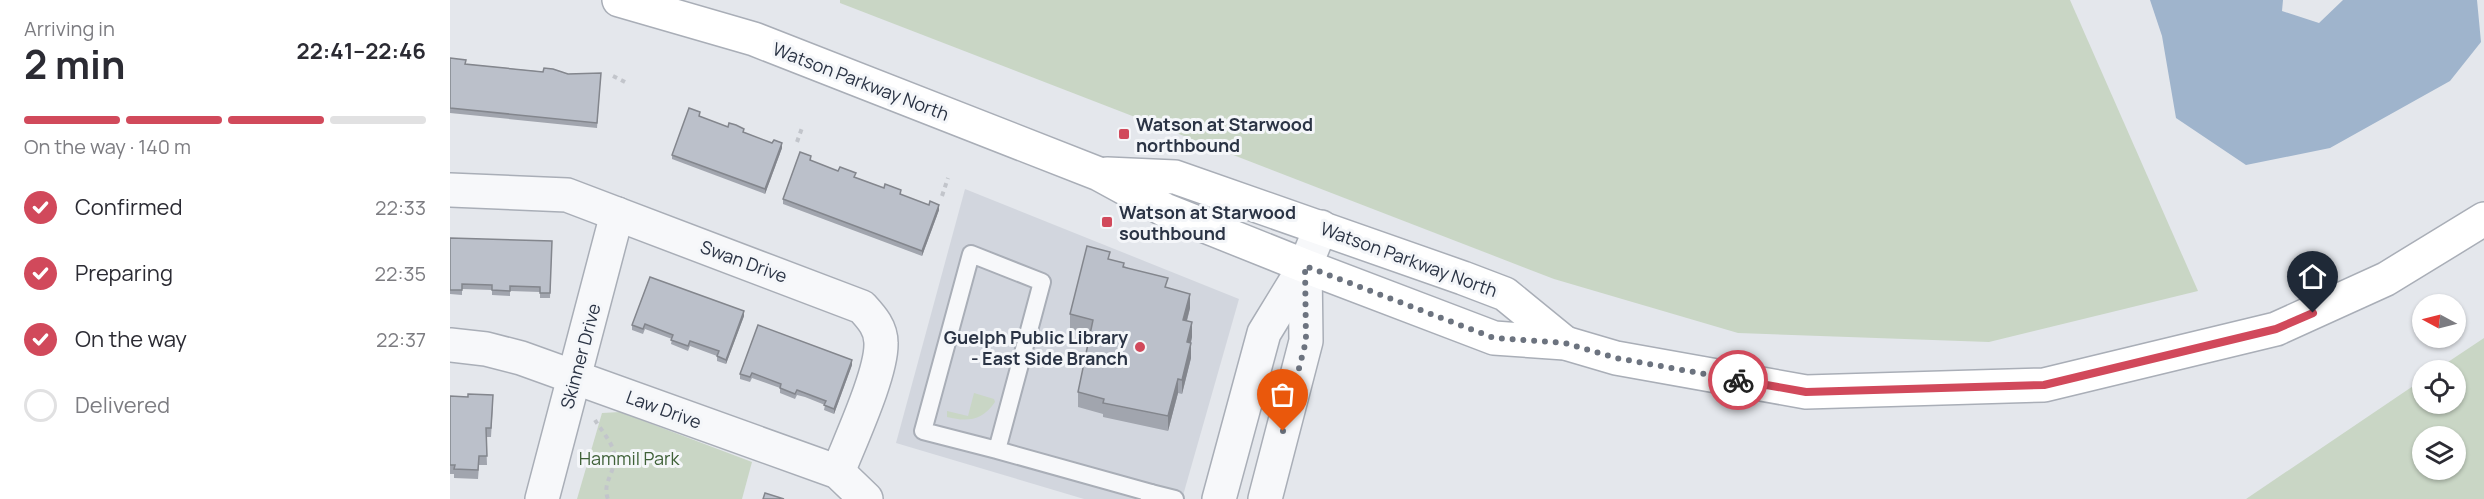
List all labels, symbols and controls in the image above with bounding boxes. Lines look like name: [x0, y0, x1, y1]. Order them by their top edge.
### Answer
text: Arriving in: [24, 15, 115, 42]
text: 22:41–22:46: [297, 36, 426, 66]
street label: Watson Parkway North: [770, 36, 952, 126]
text: 2 min: [24, 37, 125, 91]
place label: Watson at Starwood northbound: [1136, 112, 1313, 157]
marker: Watson at Starwood northbound: [1117, 127, 1131, 141]
text: On the way · 140 m: [24, 133, 191, 160]
icon: check: [24, 191, 57, 224]
text: Confirmed: [75, 192, 183, 222]
text: 22:33: [375, 194, 426, 221]
place label: Watson at Starwood southbound: [1119, 200, 1296, 245]
marker: Watson at Starwood southbound: [1100, 215, 1114, 229]
street label: Watson Parkway North: [1317, 216, 1501, 302]
street label: Swan Drive: [697, 234, 791, 288]
pin: [2287, 251, 2338, 313]
icon: check: [24, 257, 57, 290]
text: Preparing: [75, 258, 173, 288]
text: 22:35: [375, 260, 426, 287]
icon: home: [2296, 260, 2329, 293]
north arrow: [2412, 294, 2466, 348]
map controls: [2412, 294, 2466, 480]
street label: Skinner Drive: [554, 301, 606, 411]
icon: check: [24, 323, 57, 356]
text: On the way: [75, 324, 187, 354]
place label: Guelph Public Library - East Side Branch: [944, 325, 1128, 370]
text: 22:37: [376, 326, 426, 353]
marker: Guelph Public Library - East Side Branch: [1133, 340, 1147, 354]
courier: [1708, 350, 1768, 410]
button: locate: [2412, 360, 2466, 414]
icon: bike: [1722, 364, 1755, 397]
pin: [1257, 369, 1308, 431]
icon: bag: [1266, 378, 1299, 411]
street label: Law Drive: [623, 384, 705, 434]
text: Delivered: [75, 390, 170, 420]
button: layers: [2412, 426, 2466, 480]
park label: Hammil Park: [579, 446, 680, 470]

